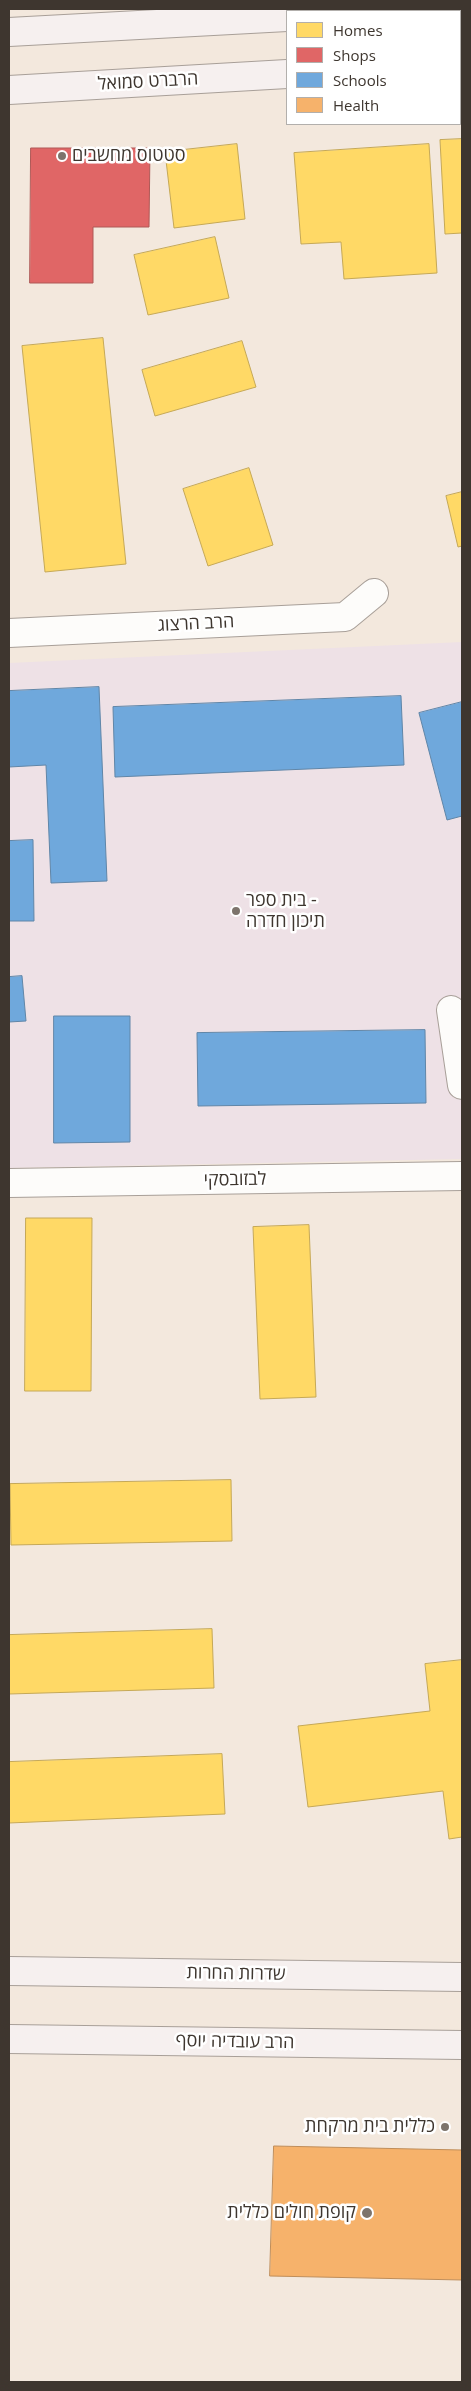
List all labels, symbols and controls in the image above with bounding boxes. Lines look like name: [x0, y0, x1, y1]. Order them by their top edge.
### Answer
legend: [286, 10, 461, 125]
text: Homes: [333, 20, 383, 40]
text: Shops: [333, 45, 376, 65]
street label: הרברט סמואל: [97, 69, 199, 95]
text: Schools: [333, 70, 387, 90]
text: Health: [333, 95, 379, 115]
place label: סטטוס מחשבים: [72, 145, 186, 167]
marker: סטטוס מחשבים: [56, 150, 68, 162]
street label: הרב הרצוג: [157, 611, 235, 637]
place label: בית ספר - תיכון חדרה: [246, 890, 325, 932]
marker: בית ספר - תיכון חדרה: [230, 905, 242, 917]
street label: לבזובסקי: [203, 1169, 267, 1191]
street label: שדרות החרות: [186, 1962, 286, 1986]
street label: הרב עובדיה יוסף: [175, 2030, 295, 2054]
place label: כללית בית מרקחת: [305, 2116, 435, 2138]
marker: כללית בית מרקחת: [439, 2121, 451, 2133]
place label: קופת חולים כללית: [227, 2202, 356, 2224]
marker: קופת חולים כללית: [360, 2206, 374, 2220]

